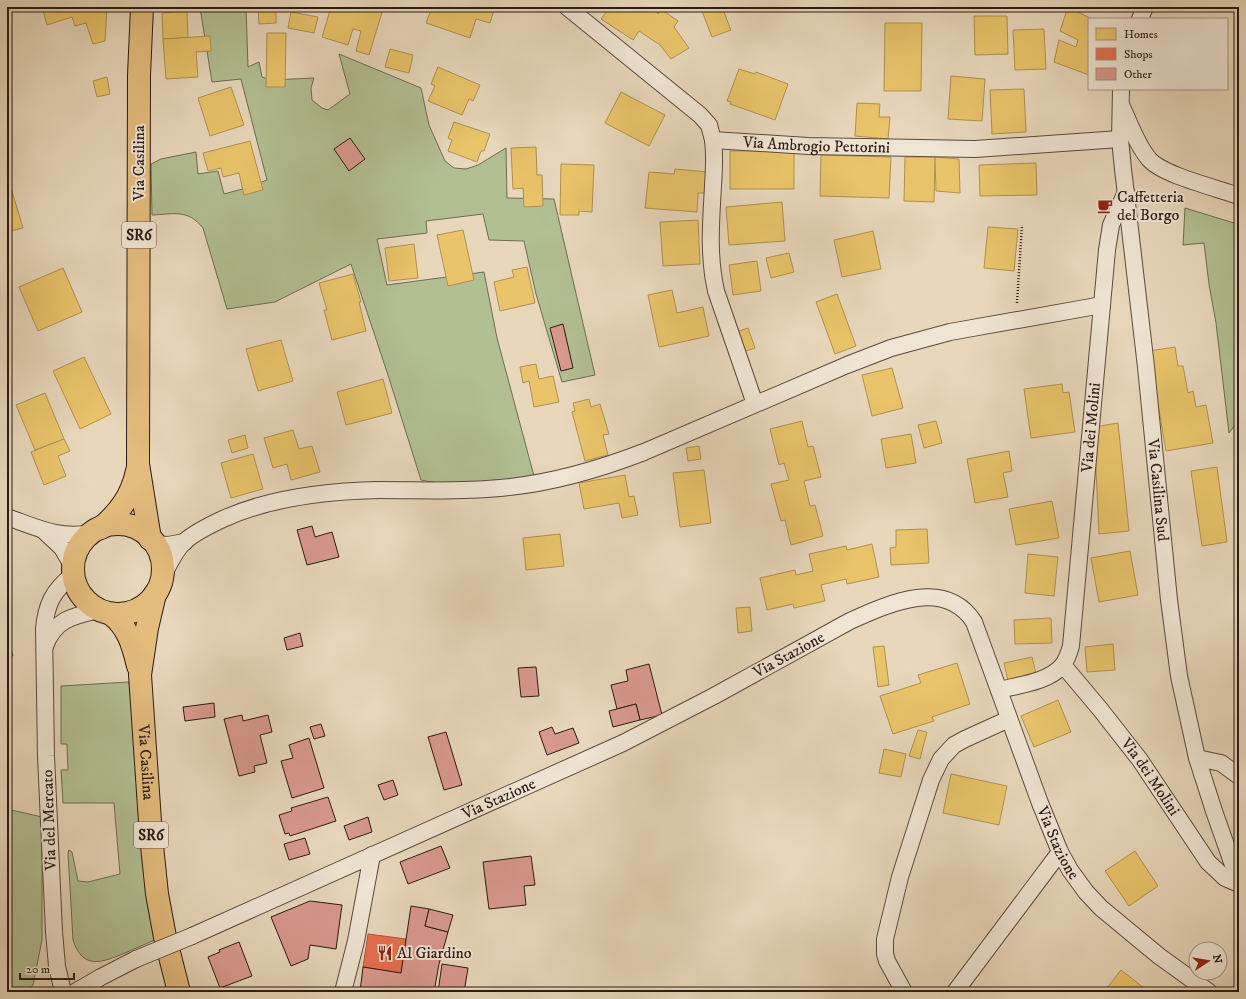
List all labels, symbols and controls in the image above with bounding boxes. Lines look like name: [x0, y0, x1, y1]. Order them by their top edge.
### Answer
legend: [1088, 18, 1228, 90]
text: Homes: [1124, 27, 1158, 42]
text: Shops: [1124, 47, 1152, 62]
text: Other: [1124, 67, 1153, 82]
street label: Via Casilina: [129, 125, 149, 202]
street label: Via Ambrogio Pettorini: [741, 132, 890, 157]
place label: Caffetteria del Borgo: [1117, 187, 1184, 225]
cafe icon: Caffetteria del Borgo: [1096, 197, 1114, 215]
road number: SR6: [122, 222, 156, 248]
street label: Via dei Molini: [1077, 382, 1105, 474]
street label: Via Casilina Sud: [1143, 437, 1173, 542]
street label: Via Stazione: [749, 627, 828, 683]
street label: Via Casilina: [133, 723, 159, 801]
street label: Via dei Molini: [1116, 733, 1184, 819]
street label: Via del Mercato: [37, 769, 61, 872]
street label: Via Stazione: [458, 773, 539, 824]
street label: Via Stazione: [1032, 802, 1084, 884]
road number: SR6: [134, 822, 168, 848]
north arrow: [1188, 941, 1228, 981]
place label: Al Giardino: [397, 943, 472, 963]
restaurant icon: Al Giardino: [376, 944, 394, 962]
text: N: [1209, 953, 1225, 965]
scale bar: [20, 955, 74, 981]
text: 20 m: [26, 962, 50, 977]

